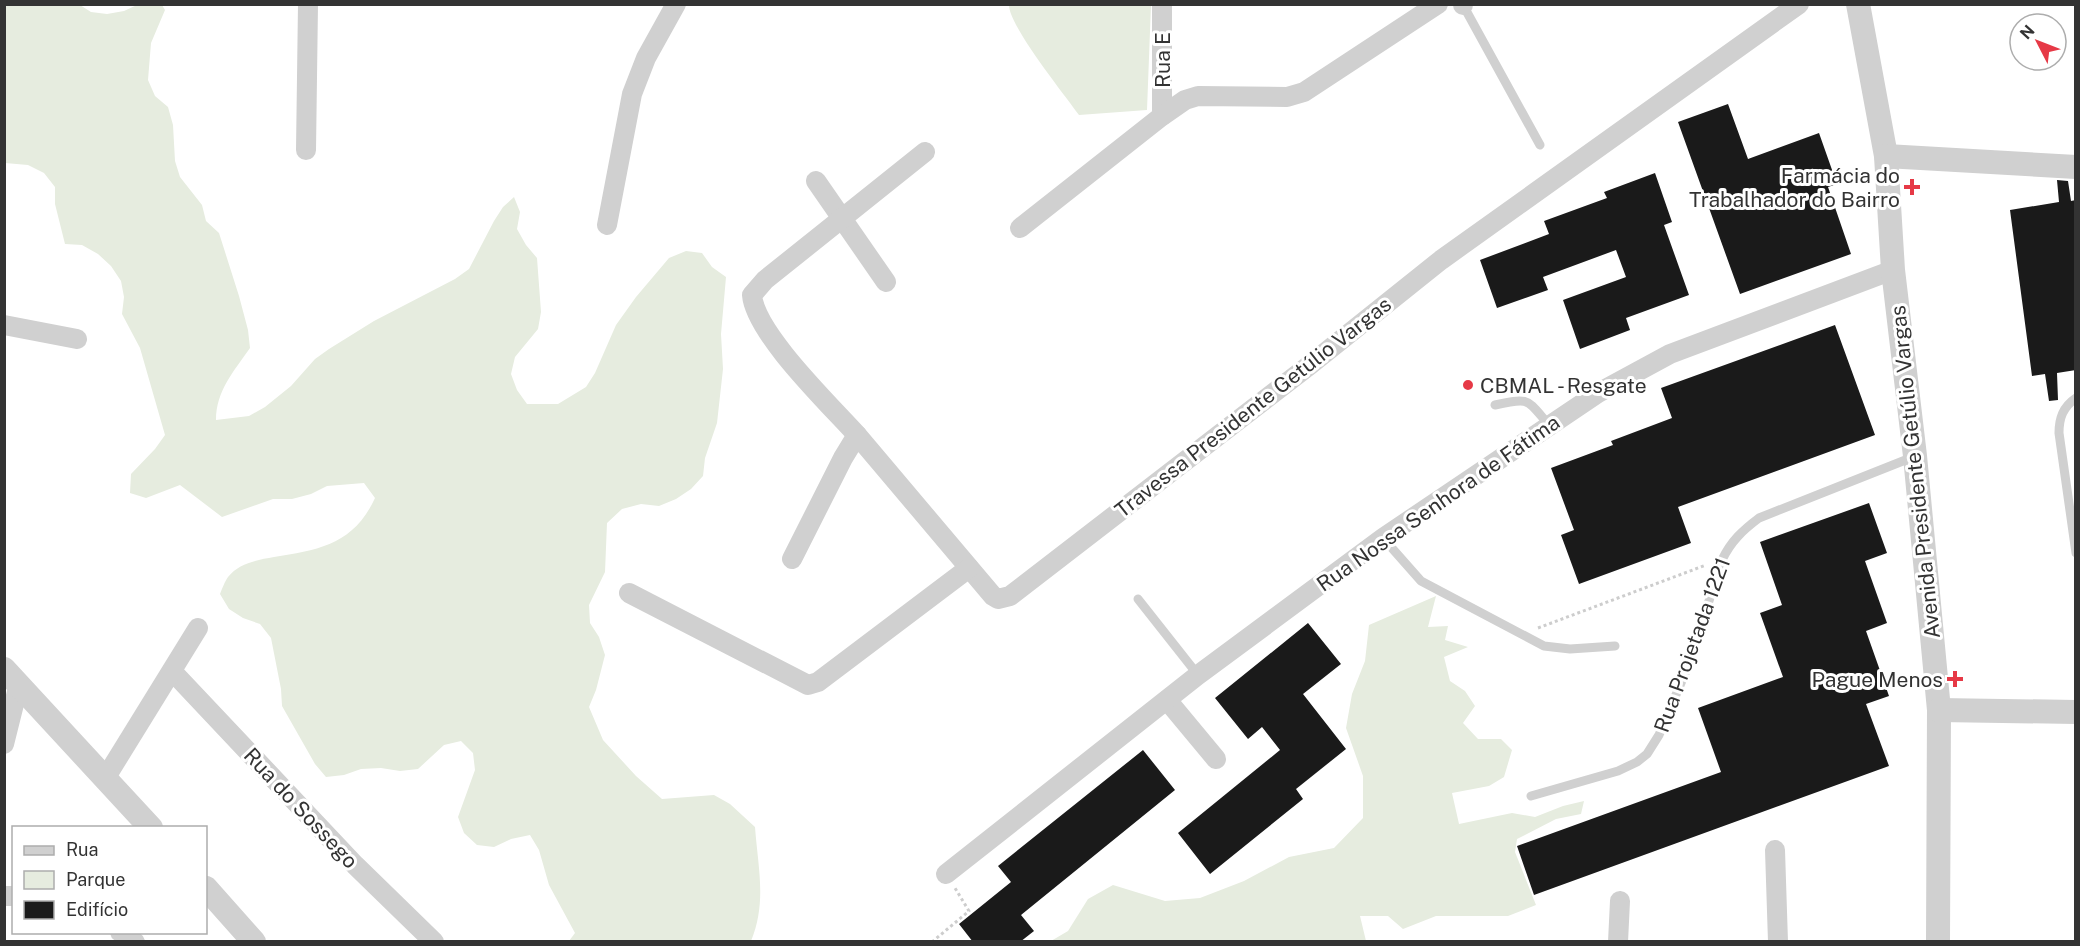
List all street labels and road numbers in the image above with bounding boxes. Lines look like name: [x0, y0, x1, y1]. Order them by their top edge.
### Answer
street label: Rua E: [1150, 32, 1175, 88]
street label: Travessa Presidente Getúlio Vargas: [1110, 291, 1396, 523]
street label: Avenida Presidente Getúlio Vargas: [1885, 304, 1945, 640]
street label: Rua Nossa Senhora de Fátima: [1312, 409, 1564, 597]
street label: Rua Projetada 1221: [1649, 554, 1735, 736]
street label: Rua do Sossego: [239, 743, 363, 873]

